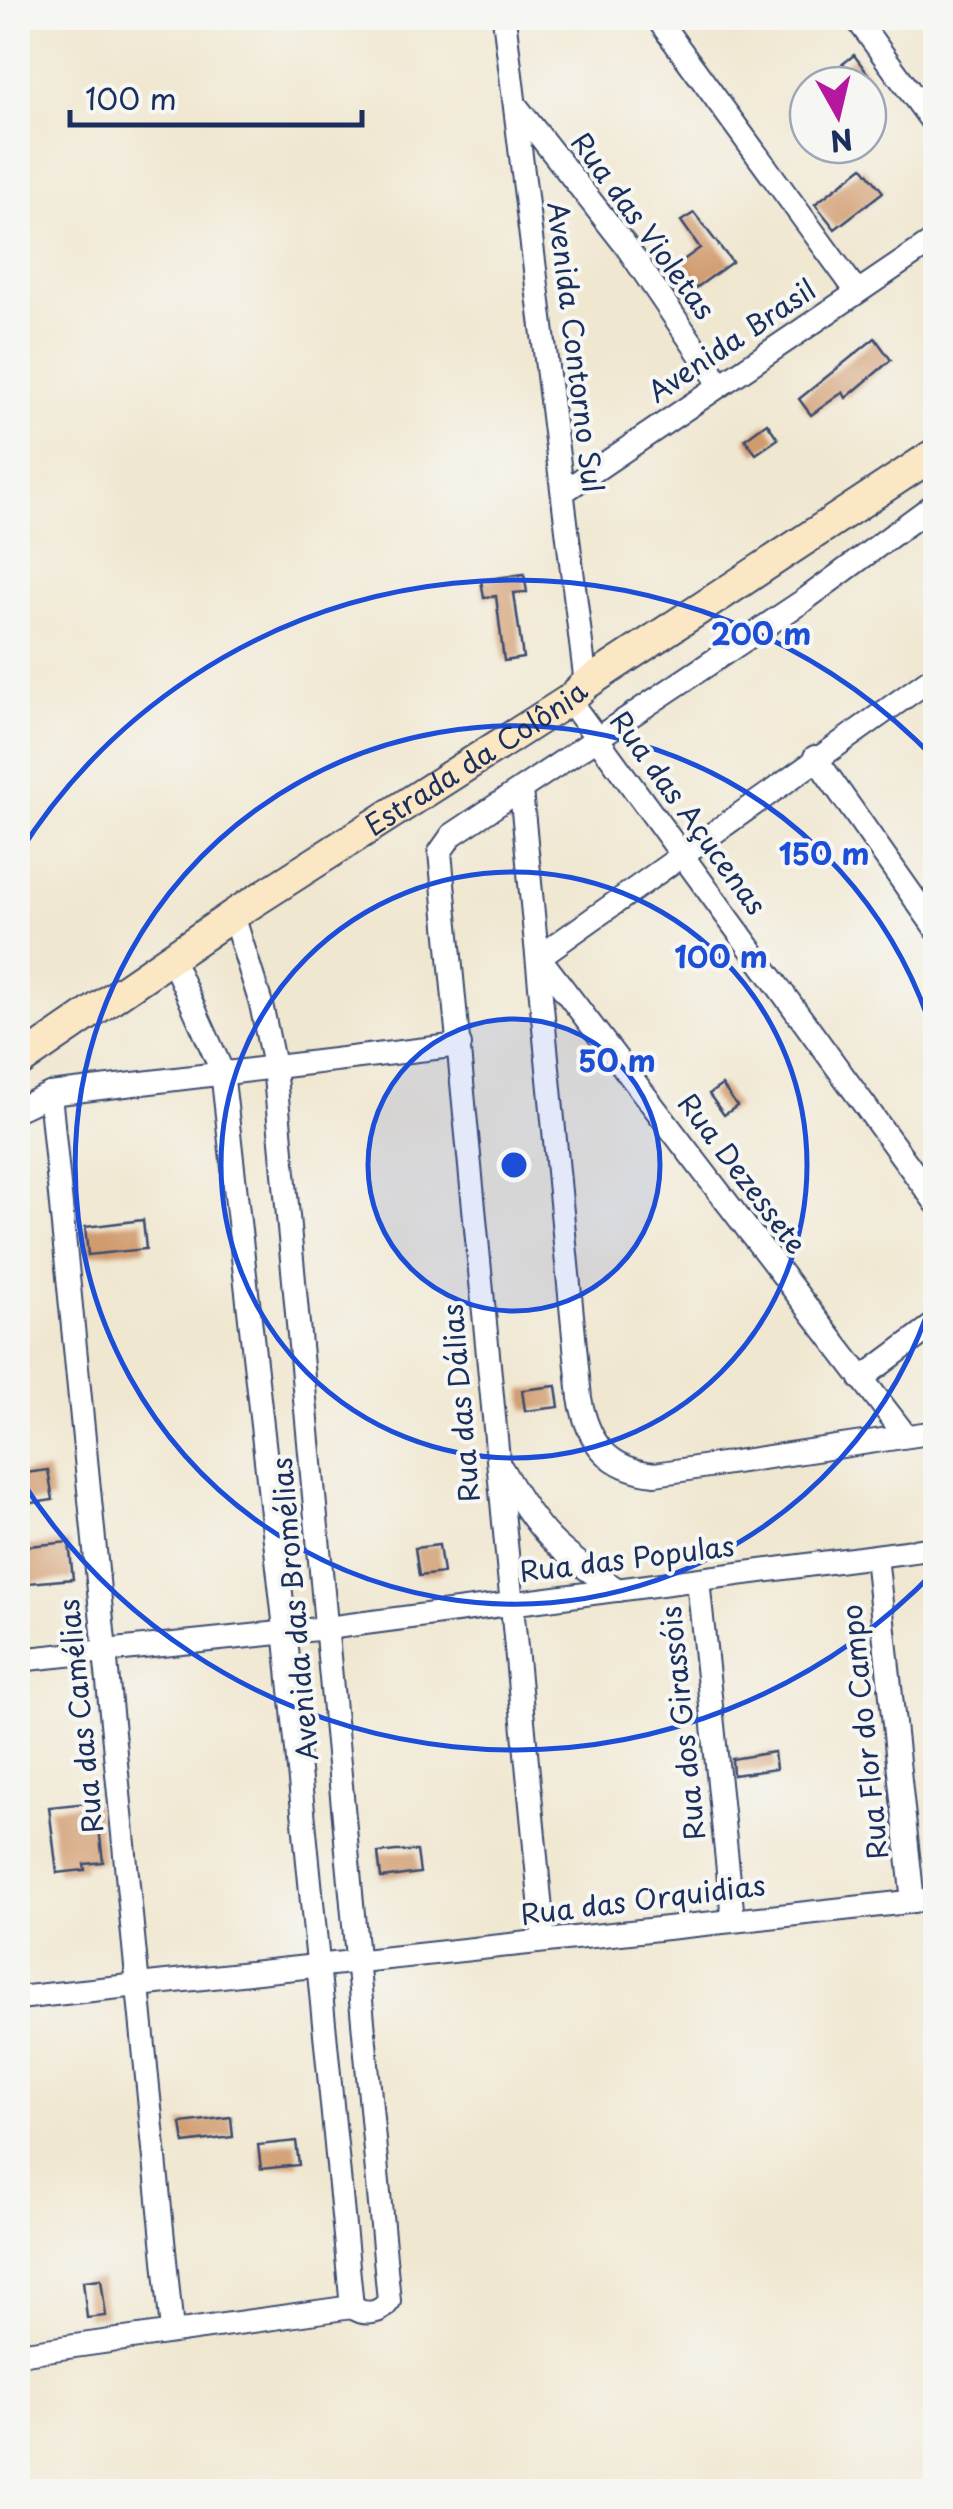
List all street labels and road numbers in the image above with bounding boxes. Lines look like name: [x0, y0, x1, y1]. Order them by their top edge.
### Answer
street label: Rua das Violetas: [562, 123, 727, 328]
street label: Avenida Contorno Sul: [537, 199, 616, 494]
street label: Avenida Brasil: [638, 267, 824, 412]
street label: Estrada da Colônia: [355, 670, 597, 846]
street label: Rua das Açucenas: [600, 701, 778, 923]
street label: Rua Dezessete: [668, 1083, 818, 1263]
street label: Rua das Dálias: [429, 1302, 490, 1504]
street label: Avenida das Bromélias: [259, 1456, 328, 1763]
street label: Rua das Populas: [517, 1523, 737, 1592]
street label: Rua das Camélias: [46, 1597, 113, 1835]
street label: Rua Flor do Campo: [829, 1603, 898, 1862]
street label: Rua dos Girassóis: [648, 1604, 715, 1842]
street label: Rua das Orquidias: [518, 1862, 768, 1935]

